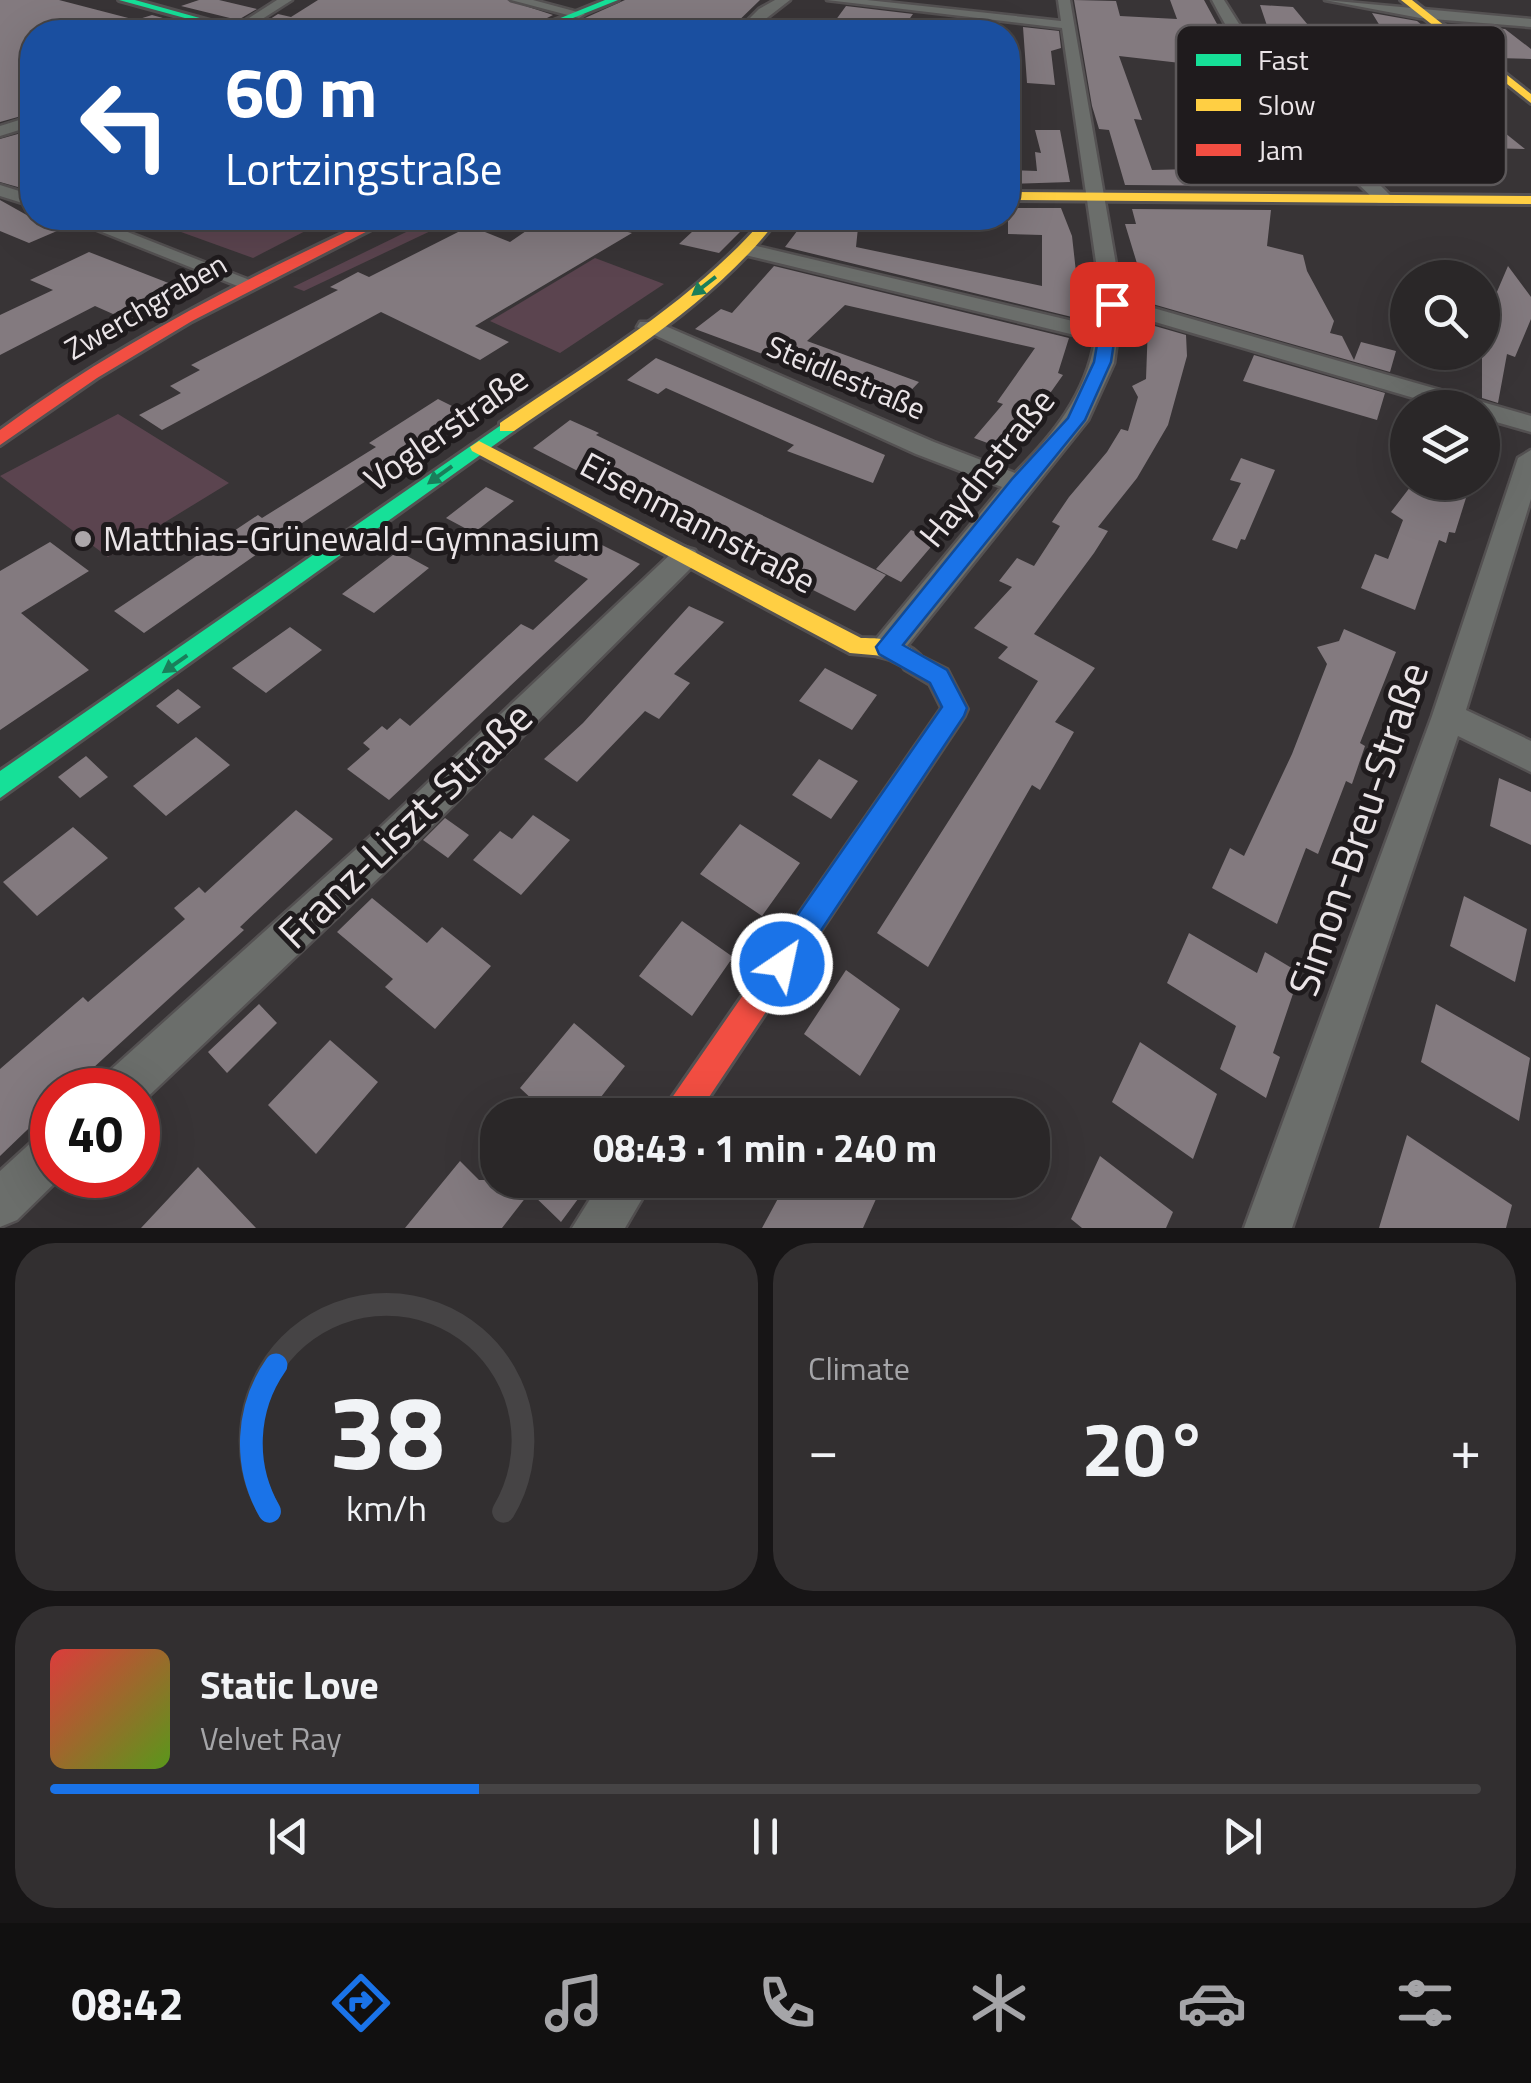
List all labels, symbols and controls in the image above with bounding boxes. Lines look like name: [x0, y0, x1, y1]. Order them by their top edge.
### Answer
legend: [1176, 25, 1506, 185]
text: 60 m: [225, 38, 378, 144]
text: Fast: [1258, 38, 1309, 81]
icon: left: [60, 60, 190, 190]
text: Slow: [1258, 83, 1316, 126]
text: Jam: [1258, 128, 1304, 171]
text: Lortzingstraße: [225, 134, 502, 202]
street label: Zwerchgraben: [56, 241, 235, 371]
map controls: [1390, 260, 1500, 500]
button: search: [1390, 260, 1500, 370]
pin: [1070, 262, 1155, 347]
one-way arrow: [692, 276, 718, 297]
icon: arrive: [1085, 277, 1140, 332]
street label: Steidlestraße: [760, 323, 933, 431]
street label: Voglerstraße: [352, 352, 539, 505]
street label: Haydnstraße: [905, 376, 1067, 559]
button: layers: [1390, 390, 1500, 500]
street label: Eisenmannstraße: [571, 437, 826, 607]
one-way arrow: [427, 465, 453, 485]
place label: Matthias-Grünewald-Gymnasium: [103, 511, 600, 565]
marker: Matthias-Grünewald-Gymnasium: [72, 528, 94, 550]
street label: Simon-Breu-Straße: [1270, 653, 1444, 1004]
one-way arrow: [162, 654, 189, 673]
street label: Franz-Liszt-Straße: [262, 686, 546, 963]
position arrow: [730, 912, 834, 1016]
speed limit sign: 40: [30, 1068, 160, 1198]
text: 08:43 · 1 min · 240 m: [593, 1119, 937, 1177]
text: Climate: [808, 1344, 910, 1392]
text: 38: [328, 1351, 445, 1509]
text: 20°: [1081, 1391, 1208, 1505]
text: −: [808, 1407, 839, 1490]
text: +: [1450, 1407, 1481, 1490]
text: km/h: [346, 1480, 427, 1535]
text: Static Love: [200, 1656, 379, 1714]
text: Velvet Ray: [200, 1714, 342, 1762]
icon: previous: [261, 1809, 316, 1864]
icon: pause: [738, 1809, 793, 1864]
icon: next: [1215, 1809, 1270, 1864]
icon: directions: [326, 1968, 396, 2038]
icon: music: [539, 1968, 609, 2038]
icon: phone: [752, 1968, 822, 2038]
icon: climate: [964, 1968, 1034, 2038]
icon: car: [1177, 1968, 1247, 2038]
icon: filters: [1390, 1968, 1460, 2038]
text: 08:42: [71, 1969, 184, 2037]

